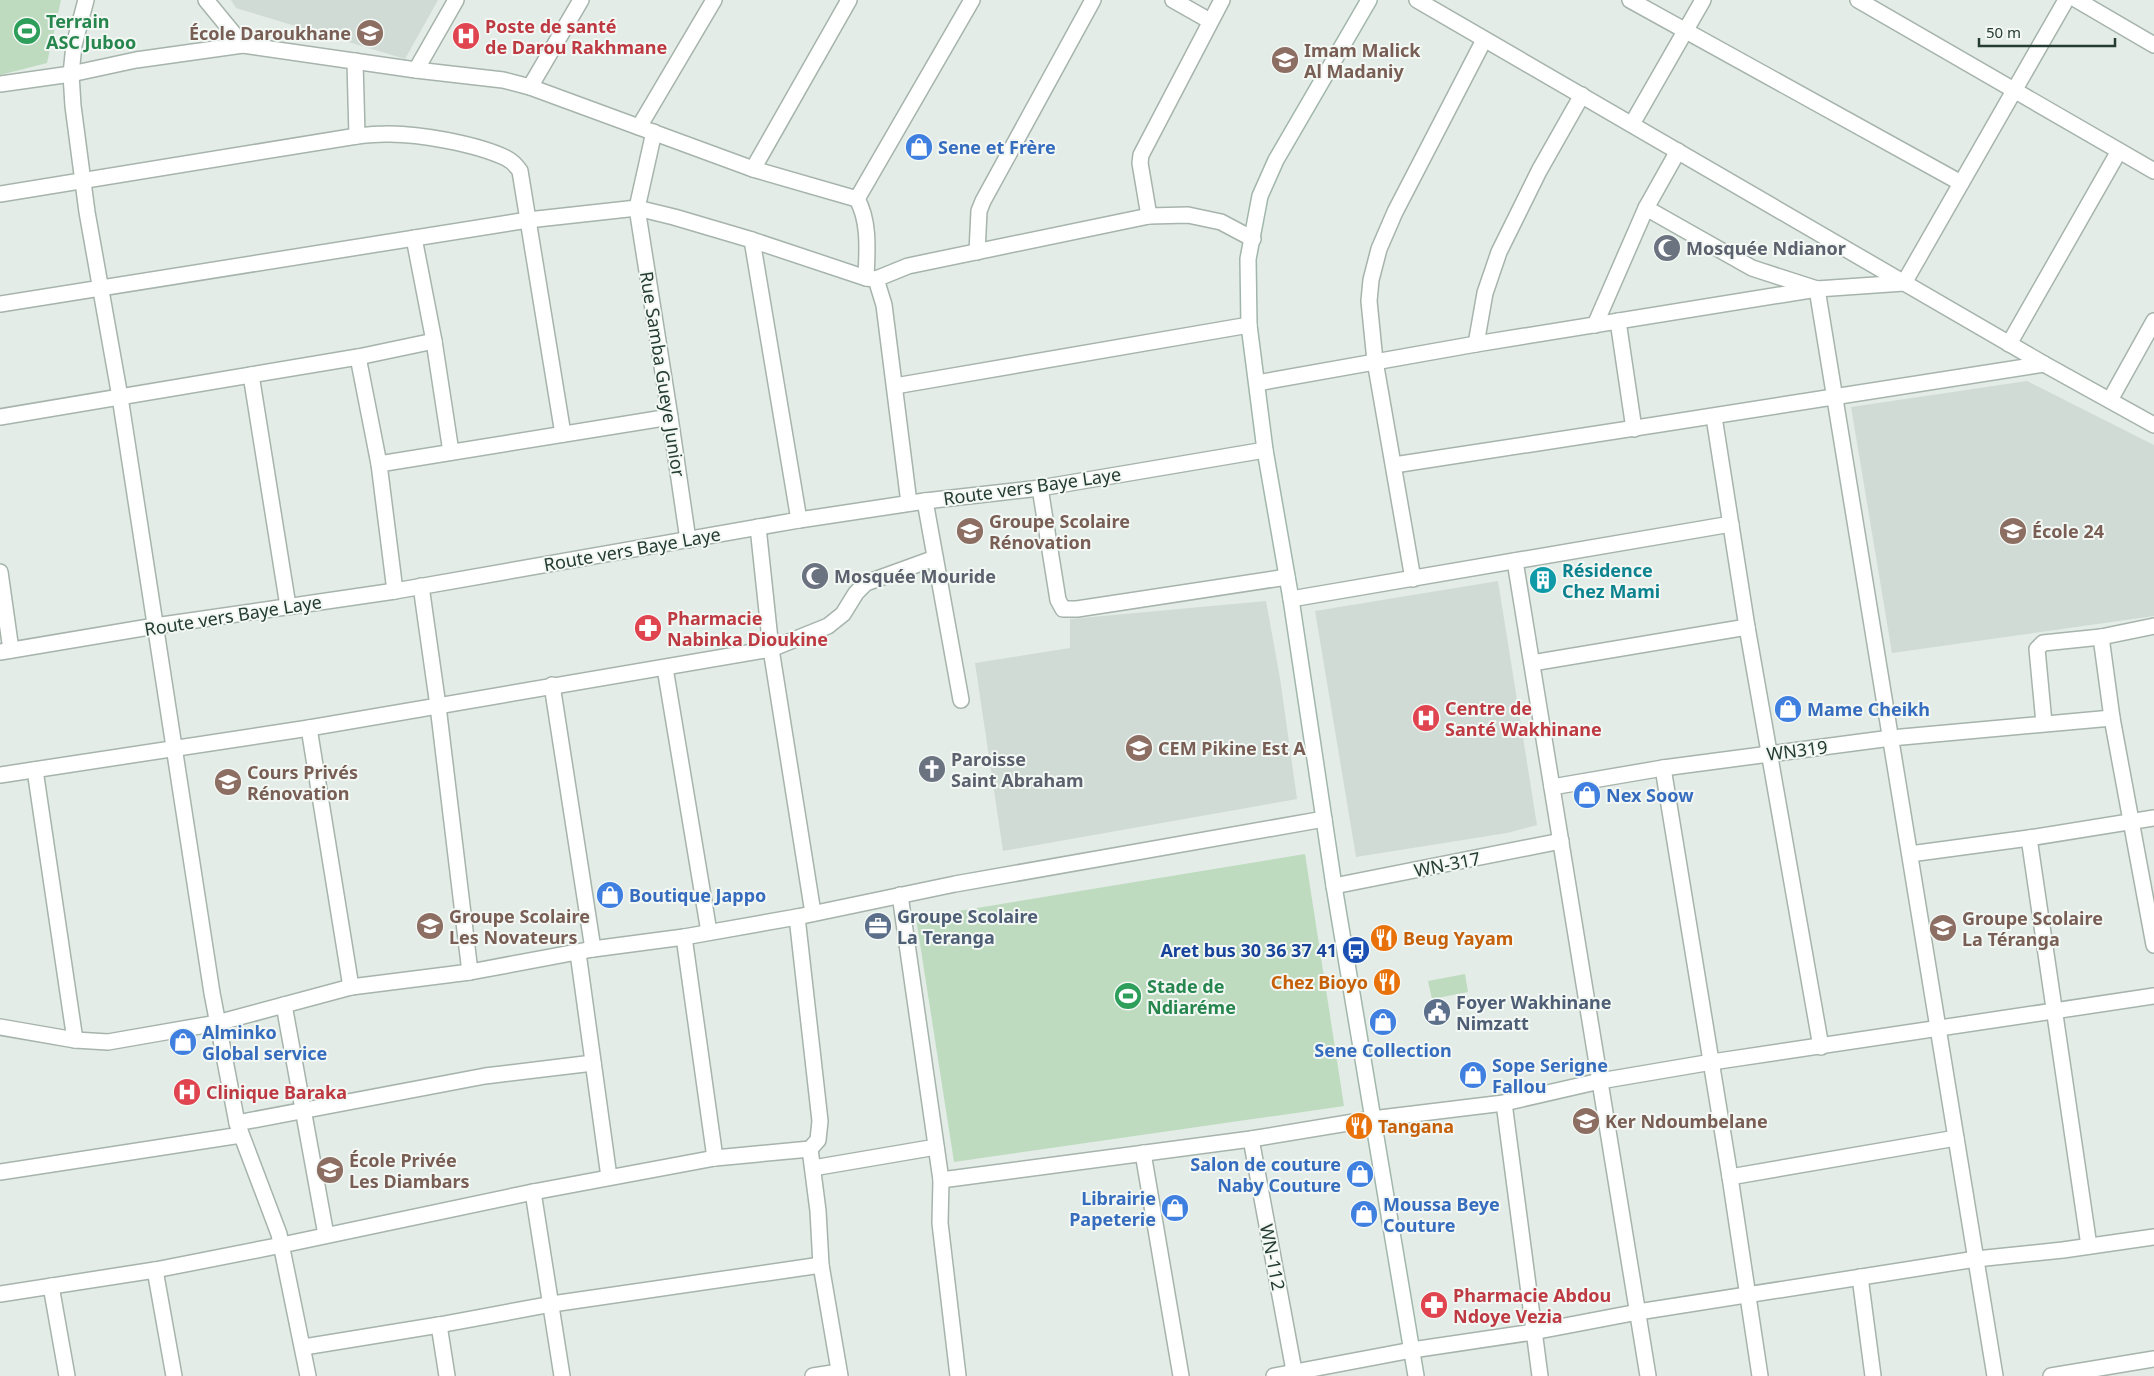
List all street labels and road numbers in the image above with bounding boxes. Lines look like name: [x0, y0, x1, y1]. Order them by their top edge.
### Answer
street label: Rue Samba Gueye Junior: [635, 269, 691, 479]
street label: Route vers Baye Laye: [942, 462, 1122, 510]
street label: Route vers Baye Laye: [542, 522, 722, 576]
street label: Route vers Baye Laye: [143, 589, 323, 641]
street label: WN319: [1765, 734, 1829, 766]
street label: WN-317: [1412, 846, 1482, 882]
street label: WN-112: [1255, 1222, 1291, 1292]

